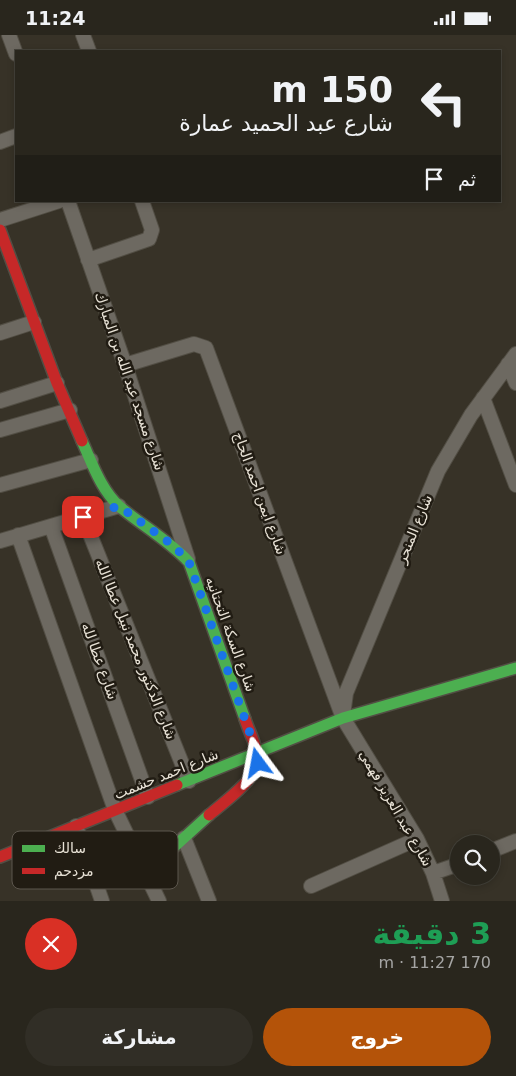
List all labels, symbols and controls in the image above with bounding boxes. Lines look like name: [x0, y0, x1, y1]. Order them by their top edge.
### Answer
text: 11:24: [25, 7, 85, 29]
text: 150 m: [271, 70, 393, 110]
icon: left: [411, 70, 476, 135]
text: شارع عبد الحميد عمارة: [179, 111, 393, 136]
icon: arrive: [420, 165, 448, 193]
text: ثم: [458, 168, 476, 190]
street label: شارع مسجد عبد الله بن المبارك: [91, 290, 168, 473]
street label: شارع ايمن احمد الحاج: [229, 429, 290, 557]
street label: شارع المنحر: [393, 492, 436, 567]
pin: [62, 496, 104, 538]
icon: arrive: [69, 503, 97, 531]
street label: شارع الدكتور محمد نبيل عطا الله: [91, 556, 180, 742]
street label: شارع السكة التحتانيه: [202, 574, 259, 694]
street label: شارع عطا لله: [78, 620, 121, 702]
position arrow: [231, 736, 283, 788]
street label: شارع احمد حشمت: [112, 746, 221, 803]
street label: شارع عبد العزيز فهمي: [355, 747, 436, 869]
legend: [12, 831, 178, 889]
map controls: [450, 835, 500, 885]
button: search: [450, 835, 500, 885]
text: سالك: [54, 840, 86, 856]
text: مزدحم: [54, 863, 93, 880]
text: 3 دقيقة: [373, 916, 491, 951]
button: close: [25, 918, 77, 970]
text: 170 m · 11:27: [378, 953, 491, 972]
button: مشاركة: [25, 1008, 253, 1066]
button: خروج: [263, 1008, 491, 1066]

